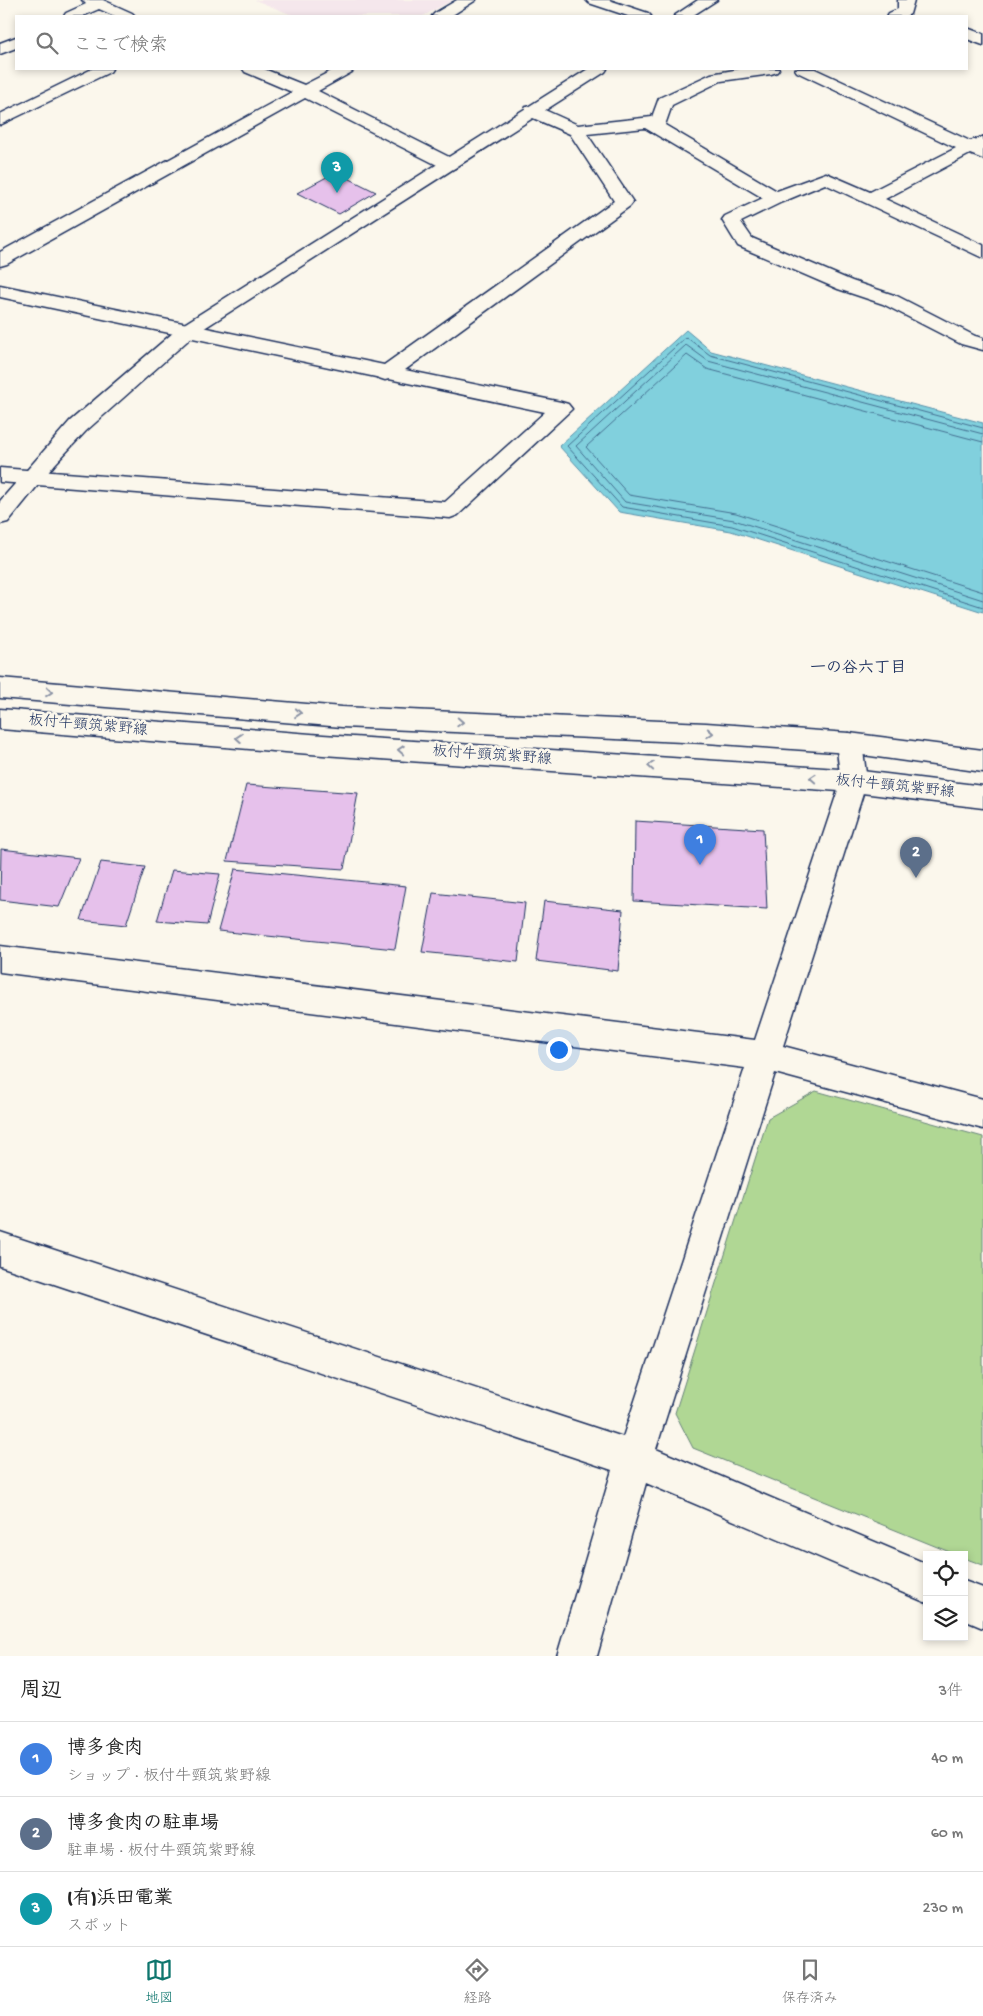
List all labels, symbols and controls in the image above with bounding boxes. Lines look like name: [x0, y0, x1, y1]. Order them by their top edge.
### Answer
search box: [15, 15, 968, 70]
icon: search: [33, 29, 61, 57]
text: ここで検索: [73, 35, 168, 58]
pin: 3: [321, 152, 353, 193]
district label: 一の谷六丁目: [810, 659, 906, 679]
one-way arrow: [45, 686, 53, 697]
one-way arrow: [294, 707, 302, 718]
street label: 板付牛頸筑紫野線: [27, 711, 149, 740]
one-way arrow: [456, 717, 464, 728]
one-way arrow: [706, 728, 714, 739]
one-way arrow: [235, 733, 243, 744]
street label: 板付牛頸筑紫野線: [432, 742, 553, 769]
one-way arrow: [397, 744, 405, 755]
one-way arrow: [646, 761, 654, 772]
street label: 板付牛頸筑紫野線: [834, 771, 956, 802]
one-way arrow: [809, 773, 817, 784]
pin: 1: [684, 824, 716, 865]
pin: 2: [900, 837, 932, 878]
your location: [546, 1037, 572, 1063]
map controls: [923, 1551, 968, 1641]
button: locate: [923, 1551, 968, 1596]
button: layers: [923, 1596, 968, 1641]
text: 周辺: [20, 1680, 62, 1705]
text: 3件: [939, 1683, 963, 1702]
text: 博多食肉: [67, 1738, 143, 1761]
text: 1: [33, 1750, 39, 1769]
text: 40 m: [931, 1750, 963, 1769]
text: ショップ · 板付牛頸筑紫野線: [67, 1768, 271, 1787]
text: 博多食肉の駐車場: [67, 1813, 219, 1836]
text: 2: [32, 1825, 40, 1844]
text: 60 m: [931, 1825, 963, 1844]
text: 駐車場 · 板付牛頸筑紫野線: [67, 1843, 256, 1862]
text: (有)浜田電業: [67, 1888, 173, 1911]
text: 3: [32, 1900, 40, 1919]
text: 230 m: [923, 1900, 963, 1919]
text: スポット: [67, 1918, 131, 1937]
tab: 地図: [145, 1956, 173, 2008]
tab: 経路: [463, 1956, 491, 2008]
tab: 保存済み: [782, 1956, 838, 2008]

